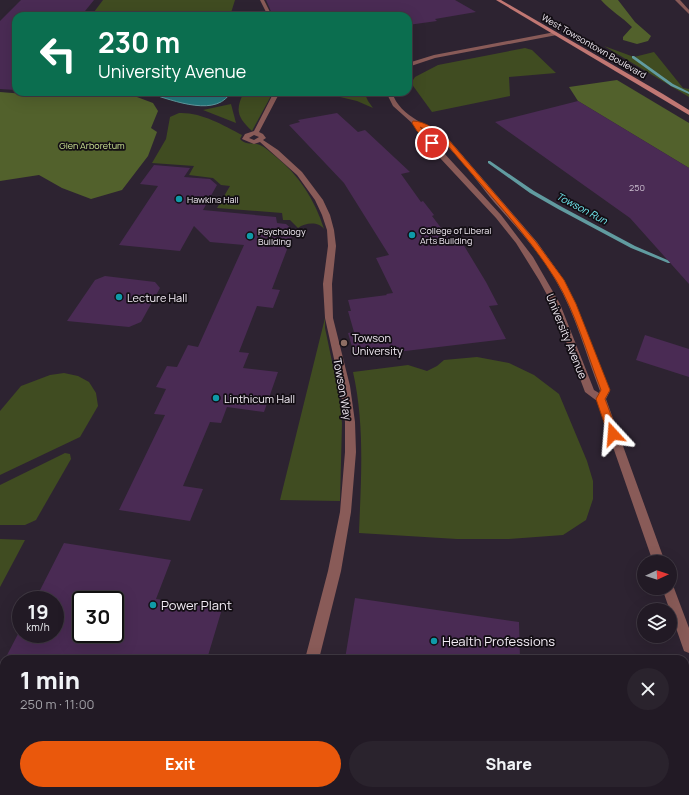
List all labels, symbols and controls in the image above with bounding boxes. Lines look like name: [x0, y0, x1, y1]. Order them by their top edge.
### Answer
street label: West Towsontown Boulevard: [539, 11, 649, 81]
text: 230 m: [98, 23, 180, 61]
icon: left: [32, 28, 84, 80]
text: University Avenue: [98, 59, 246, 83]
pin: [415, 126, 449, 160]
icon: arrive: [421, 132, 443, 154]
park label: Glen Arboretum: [59, 139, 125, 152]
house number: 250: [629, 181, 645, 194]
water label: Towson Run: [554, 189, 611, 228]
place label: Hawkins Hall: [187, 193, 239, 206]
marker: Hawkins Hall: [174, 194, 184, 204]
place label: College of Liberal Arts Building: [420, 224, 491, 247]
place label: Psychology Building: [258, 225, 306, 248]
marker: College of Liberal Arts Building: [407, 230, 417, 240]
marker: Psychology Building: [245, 231, 255, 241]
place label: Lecture Hall: [127, 290, 187, 305]
street label: University Avenue: [543, 291, 591, 381]
marker: Lecture Hall: [114, 292, 124, 302]
place label: Towson University: [352, 330, 403, 358]
marker: Towson University: [339, 338, 349, 348]
street label: Towson Way: [330, 357, 356, 421]
place label: Linthicum Hall: [224, 391, 295, 406]
marker: Linthicum Hall: [211, 393, 221, 403]
position arrow: [592, 413, 634, 455]
north arrow: [637, 555, 677, 595]
map controls: [637, 555, 677, 643]
speed limit sign: 30: [72, 591, 124, 643]
place label: Power Plant: [161, 596, 232, 614]
text: 19: [27, 598, 49, 625]
marker: Power Plant: [148, 600, 158, 610]
button: layers: [637, 603, 677, 643]
text: km/h: [26, 620, 50, 634]
place label: Health Professions: [442, 632, 555, 650]
marker: Health Professions: [429, 636, 439, 646]
text: 1 min: [20, 663, 80, 696]
button: close: [627, 668, 669, 710]
text: 250 m · 11:00: [20, 695, 95, 713]
button: Exit: [20, 741, 341, 787]
button: Share: [349, 741, 669, 787]

